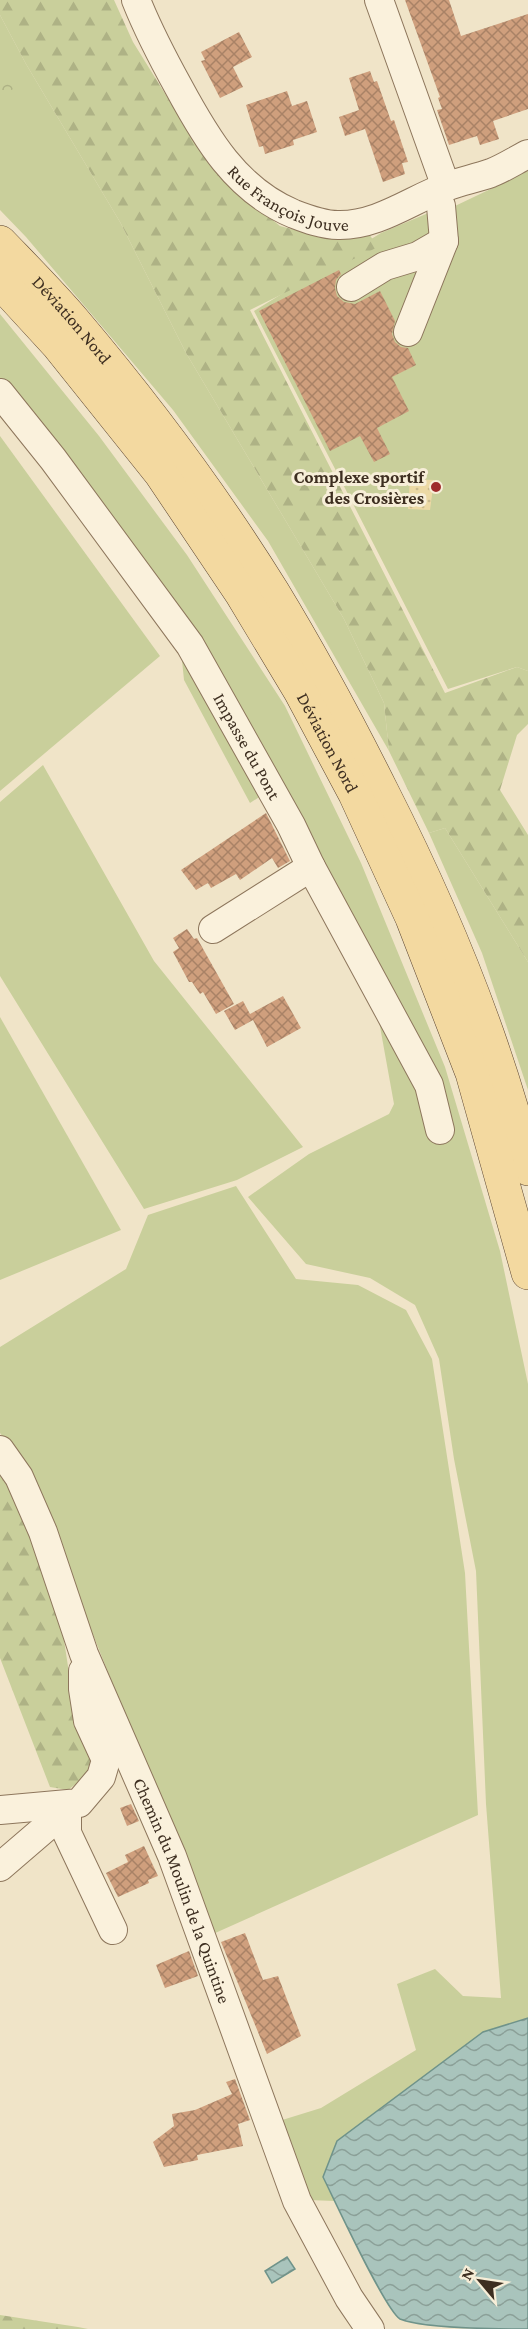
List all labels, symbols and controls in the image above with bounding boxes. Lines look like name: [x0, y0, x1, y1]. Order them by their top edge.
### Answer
street label: Rue François Jouve: [224, 161, 349, 235]
street label: Déviation Nord: [28, 272, 116, 368]
place label: Complexe sportif des Crosières: [293, 467, 425, 508]
marker: Complexe sportif des Crosières: [429, 480, 443, 494]
street label: Déviation Nord: [293, 689, 363, 796]
street label: Impasse du Pont: [209, 690, 285, 804]
street label: Chemin du Moulin de la Quintine: [129, 1775, 235, 2006]
north arrow: [450, 2251, 510, 2311]
text: N: [457, 2265, 477, 2283]

